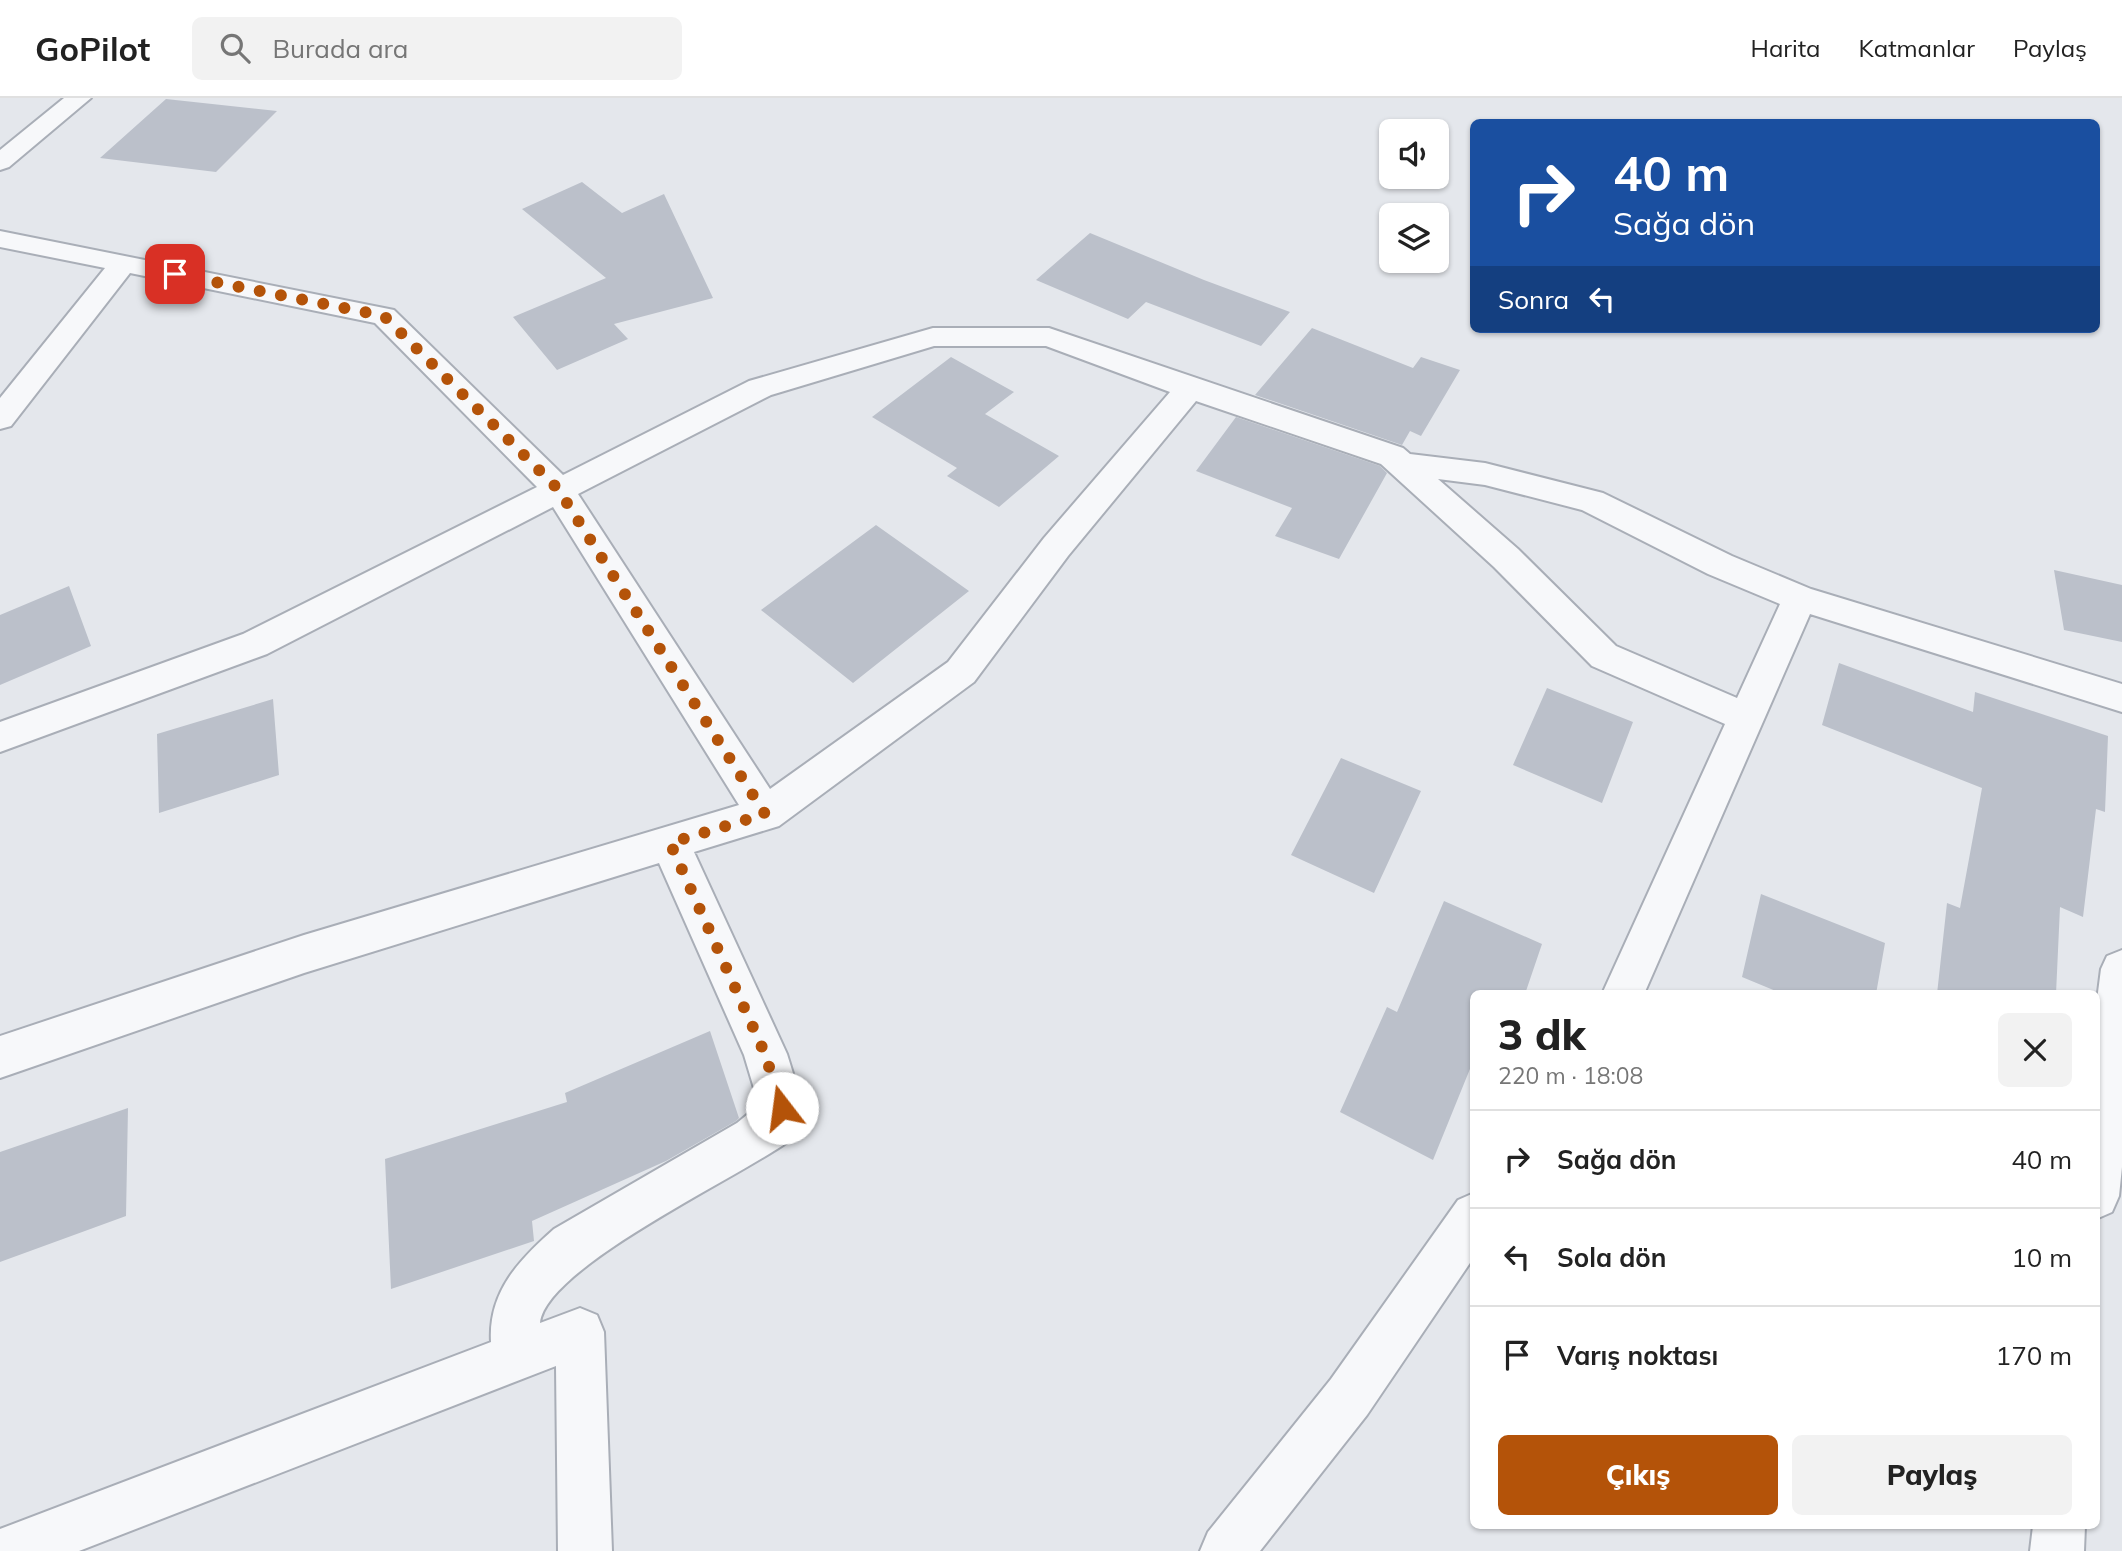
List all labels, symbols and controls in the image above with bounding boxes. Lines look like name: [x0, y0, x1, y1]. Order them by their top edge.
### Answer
search box: [192, 17, 682, 80]
text: GoPilot: [35, 28, 150, 69]
icon: search: [216, 29, 254, 67]
text: Burada ara: [272, 32, 408, 65]
text: Harita: [1751, 33, 1821, 63]
text: Katmanlar: [1859, 33, 1975, 63]
text: Paylaş: [2013, 33, 2087, 63]
map controls: [1379, 119, 1449, 273]
button: sound: [1379, 119, 1449, 189]
text: 40 m: [1613, 142, 1729, 203]
icon: right: [1498, 147, 1589, 238]
button: layers: [1379, 203, 1449, 273]
text: Sağa dön: [1613, 203, 1755, 243]
pin: [145, 244, 205, 304]
icon: arrive: [156, 255, 194, 293]
icon: left: [1583, 280, 1621, 318]
text: Sonra: [1498, 283, 1569, 316]
text: 3 dk: [1498, 1008, 1586, 1061]
button: close: [1998, 1013, 2072, 1087]
text: 220 m · 18:08: [1498, 1061, 1643, 1090]
position arrow: [745, 1071, 819, 1145]
icon: right: [1498, 1140, 1536, 1178]
text: Sağa dön: [1557, 1143, 1677, 1176]
text: 40 m: [2011, 1143, 2072, 1176]
icon: left: [1498, 1238, 1536, 1276]
text: Sola dön: [1557, 1241, 1666, 1274]
text: 10 m: [2011, 1241, 2072, 1274]
icon: arrive: [1498, 1336, 1536, 1374]
text: Varış noktası: [1557, 1339, 1718, 1372]
text: 170 m: [1996, 1339, 2072, 1372]
button: Çıkış: [1498, 1435, 1778, 1515]
button: Paylaş: [1792, 1435, 2072, 1515]

